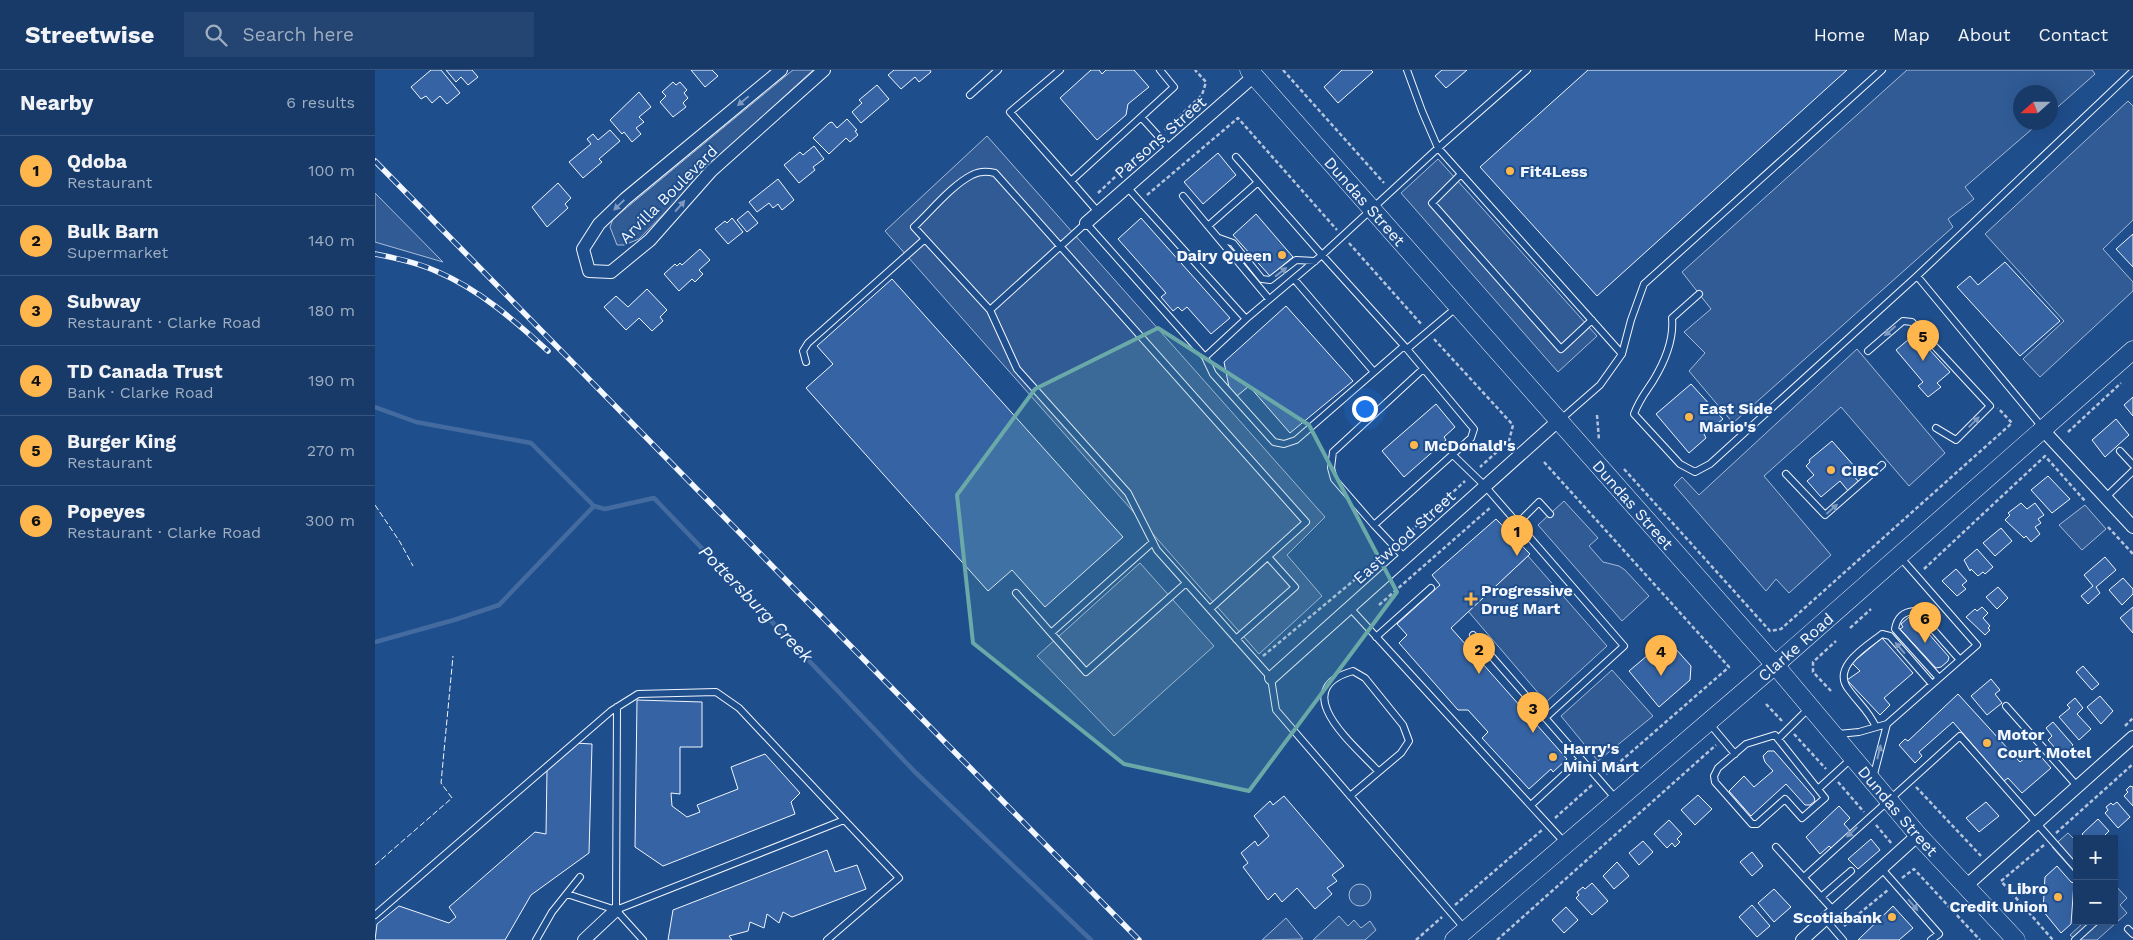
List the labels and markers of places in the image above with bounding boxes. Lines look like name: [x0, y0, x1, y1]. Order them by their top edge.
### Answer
place label: Fit4Less: [1520, 162, 1588, 181]
marker: Fit4Less: [1504, 165, 1516, 177]
place label: Dairy Queen: [1176, 246, 1272, 265]
marker: Dairy Queen: [1276, 249, 1288, 261]
pin: 5: [1907, 320, 1939, 361]
place label: East Side Mario's: [1699, 399, 1773, 436]
marker: East Side Mario's: [1683, 411, 1695, 423]
place label: McDonald's: [1424, 436, 1516, 455]
marker: McDonald's: [1408, 439, 1420, 451]
place label: CIBC: [1841, 461, 1879, 480]
marker: CIBC: [1825, 464, 1837, 476]
pin: 1: [1501, 515, 1533, 556]
place label: Progressive Drug Mart: [1481, 581, 1573, 618]
marker: Progressive Drug Mart: [1465, 593, 1477, 605]
pin: 6: [1909, 602, 1941, 643]
pin: 2: [1463, 633, 1495, 674]
pin: 4: [1645, 635, 1677, 676]
pin: 3: [1517, 692, 1549, 733]
place label: Motor Court Motel: [1997, 725, 2092, 762]
marker: Motor Court Motel: [1981, 737, 1993, 749]
place label: Harry's Mini Mart: [1563, 739, 1639, 776]
marker: Harry's Mini Mart: [1547, 751, 1559, 763]
place label: Libro Credit Union: [1949, 879, 2048, 916]
marker: Libro Credit Union: [2052, 891, 2064, 903]
place label: Scotiabank: [1793, 908, 1882, 927]
marker: Scotiabank: [1886, 911, 1898, 923]

